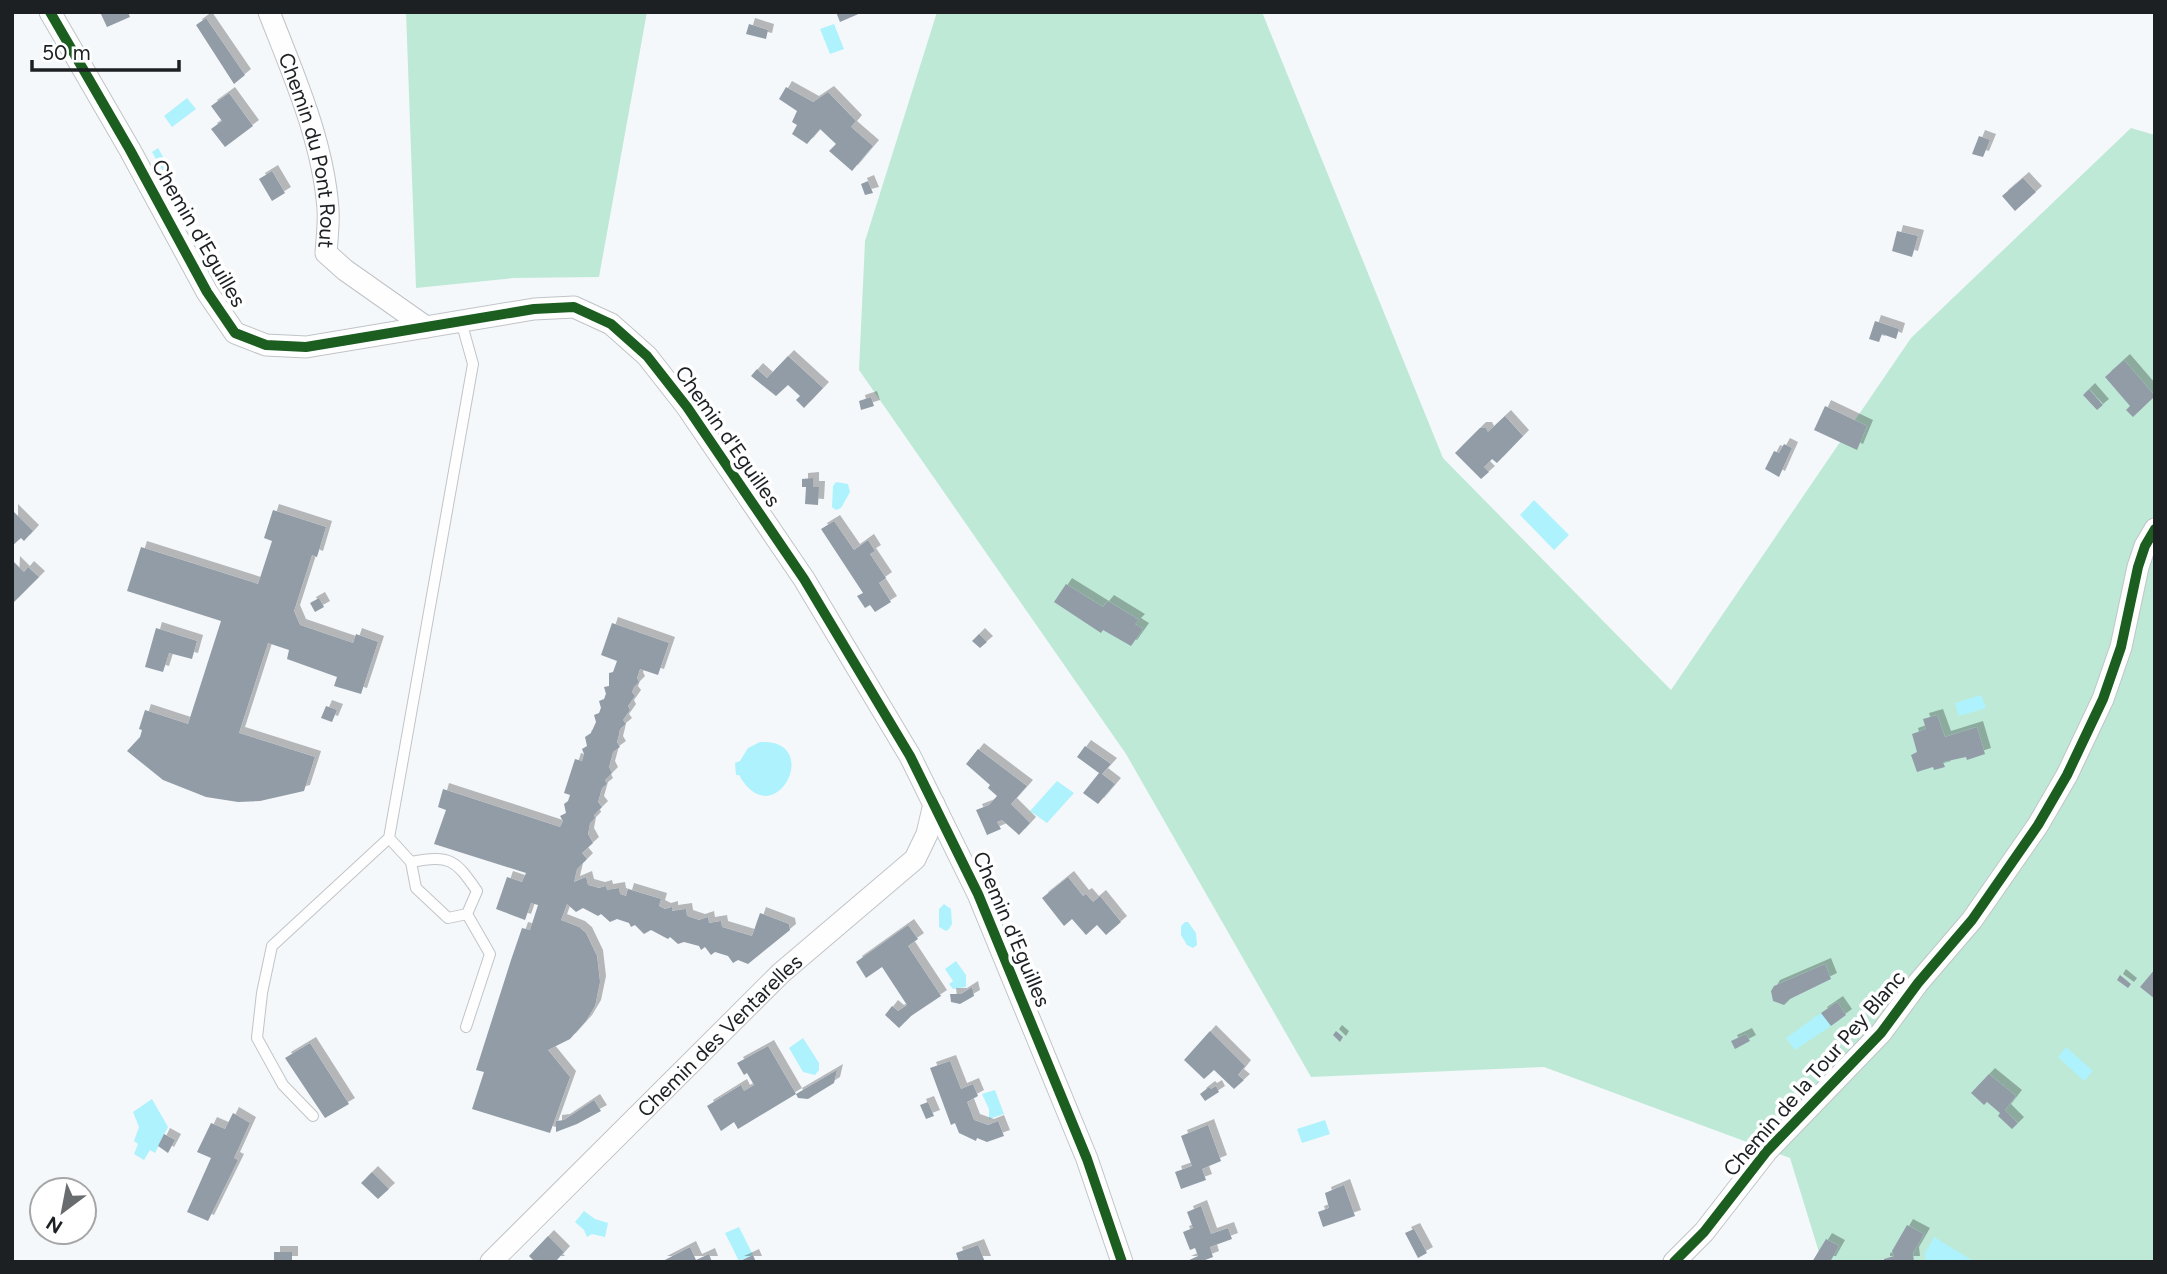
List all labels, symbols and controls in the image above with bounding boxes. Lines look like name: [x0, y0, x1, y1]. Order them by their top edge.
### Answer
scale bar: [32, 28, 178, 72]
text: 50 m: [42, 40, 91, 65]
street label: Chemin du Pont Rout: [274, 49, 341, 249]
street label: Chemin d'Eguilles: [147, 155, 251, 311]
street label: Chemin d'Eguilles: [670, 361, 786, 511]
street label: Chemin d'Eguilles: [968, 848, 1056, 1010]
street label: Chemin des Ventarelles: [632, 948, 807, 1122]
street label: Chemin de la Tour Pey Blanc: [1718, 965, 1910, 1181]
north arrow: [28, 1176, 98, 1246]
text: N: [42, 1211, 67, 1239]

